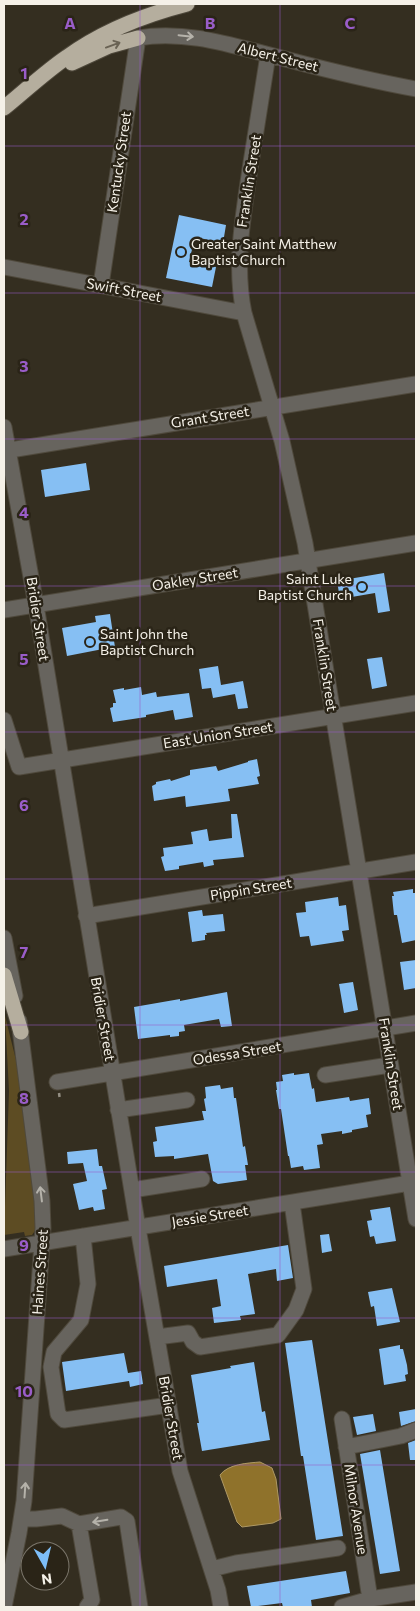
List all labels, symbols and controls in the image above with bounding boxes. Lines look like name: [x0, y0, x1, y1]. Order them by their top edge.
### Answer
text: A: [64, 13, 76, 32]
text: B: [205, 13, 216, 32]
text: C: [345, 13, 356, 32]
one-way arrow: [178, 31, 194, 41]
street label: Albert Street: [236, 38, 320, 75]
one-way arrow: [104, 40, 120, 49]
text: 1: [20, 63, 28, 82]
street label: Kentucky Street: [103, 110, 134, 214]
street label: Franklin Street: [233, 133, 264, 228]
text: 2: [19, 209, 29, 228]
place label: Greater Saint Matthew Baptist Church: [191, 235, 337, 268]
marker: Greater Saint Matthew Baptist Church: [175, 246, 187, 258]
street label: Swift Street: [85, 274, 163, 305]
text: 3: [19, 356, 29, 375]
street label: Grant Street: [170, 402, 251, 431]
text: 4: [19, 502, 29, 521]
street label: Oakley Street: [151, 563, 239, 594]
place label: Saint Luke Baptist Church: [258, 570, 352, 603]
street label: Bridier Street: [23, 576, 54, 663]
marker: Saint Luke Baptist Church: [356, 581, 368, 593]
street label: Franklin Street: [310, 617, 341, 713]
place label: Saint John the Baptist Church: [100, 625, 194, 658]
marker: Saint John the Baptist Church: [84, 636, 96, 648]
text: 5: [19, 649, 29, 668]
street label: East Union Street: [162, 717, 274, 752]
text: 6: [19, 795, 29, 814]
street label: Pippin Street: [209, 874, 293, 903]
text: 7: [20, 942, 29, 961]
street label: Bridier Street: [88, 976, 119, 1063]
street label: Franklin Street: [376, 1016, 407, 1112]
street label: Odessa Street: [192, 1037, 283, 1068]
text: 8: [19, 1088, 29, 1107]
one-way arrow: [36, 1186, 46, 1202]
street label: Jessie Street: [170, 1201, 250, 1230]
street label: Haines Street: [28, 1229, 51, 1315]
text: 9: [19, 1235, 29, 1254]
street label: Bridier Street: [156, 1375, 187, 1462]
text: 10: [15, 1381, 33, 1400]
street label: Milnor Avenue: [341, 1462, 372, 1556]
one-way arrow: [20, 1483, 29, 1499]
one-way arrow: [92, 1516, 108, 1526]
north arrow: [20, 1541, 70, 1591]
text: N: [40, 1570, 53, 1589]

